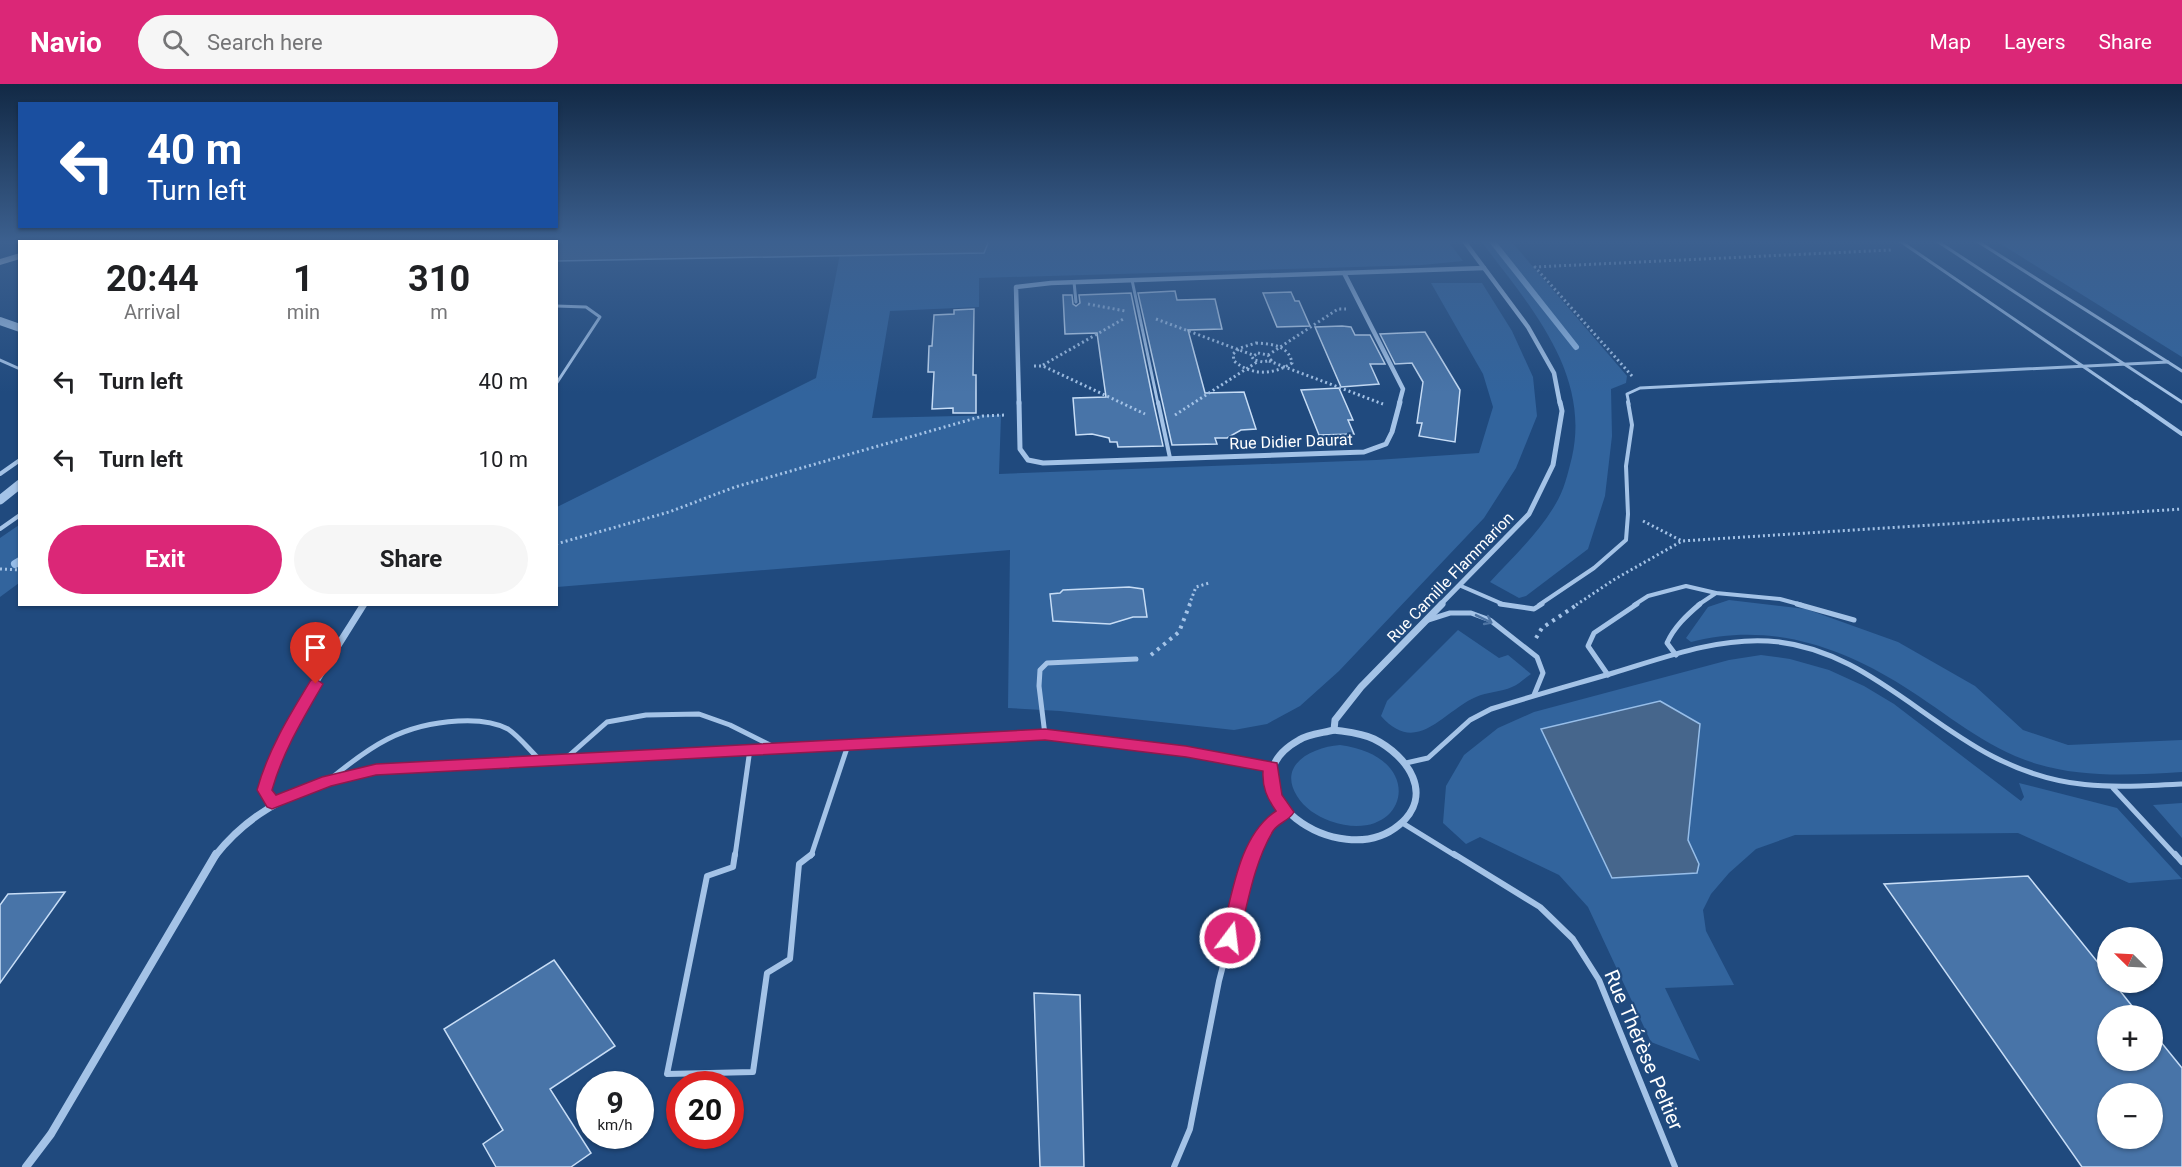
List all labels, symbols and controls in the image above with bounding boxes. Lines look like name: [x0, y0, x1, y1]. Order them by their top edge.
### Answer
search box: [138, 15, 558, 69]
text: Navio: [30, 26, 102, 59]
icon: search: [159, 26, 192, 59]
text: Search here: [207, 30, 323, 55]
text: Map: [1929, 30, 1971, 54]
text: Layers: [2004, 30, 2065, 54]
text: Share: [2098, 30, 2152, 54]
text: 40 m: [147, 125, 242, 174]
icon: left: [48, 126, 126, 204]
text: Turn left: [147, 175, 247, 207]
text: 20:44: [106, 258, 199, 300]
text: 1: [293, 258, 314, 300]
text: 310: [408, 258, 470, 300]
text: Arrival: [124, 300, 181, 324]
text: min: [287, 300, 320, 324]
text: m: [430, 300, 448, 324]
icon: left: [48, 365, 81, 398]
text: Turn left: [99, 369, 183, 394]
text: 40 m: [479, 369, 528, 394]
street label: Rue Didier Daurat: [1229, 430, 1353, 453]
icon: left: [48, 443, 81, 476]
text: Turn left: [99, 447, 183, 472]
text: 10 m: [479, 447, 528, 472]
street label: Rue Camille Flammarion: [1383, 508, 1518, 646]
button: Exit: [48, 525, 282, 594]
button: Share: [294, 525, 528, 594]
one-way arrow: [1475, 613, 1493, 625]
pin: [290, 622, 341, 684]
icon: arrive: [299, 631, 332, 664]
position arrow: [1198, 906, 1262, 970]
north arrow: [2097, 927, 2163, 993]
map controls: [2097, 927, 2163, 1149]
street label: Rue Thérèse Peltier: [1599, 966, 1689, 1134]
button: +: [2097, 1005, 2163, 1071]
speed limit sign: 20: [666, 1071, 744, 1149]
button: −: [2097, 1083, 2163, 1149]
text: 9: [606, 1085, 624, 1120]
text: km/h: [597, 1116, 633, 1134]

